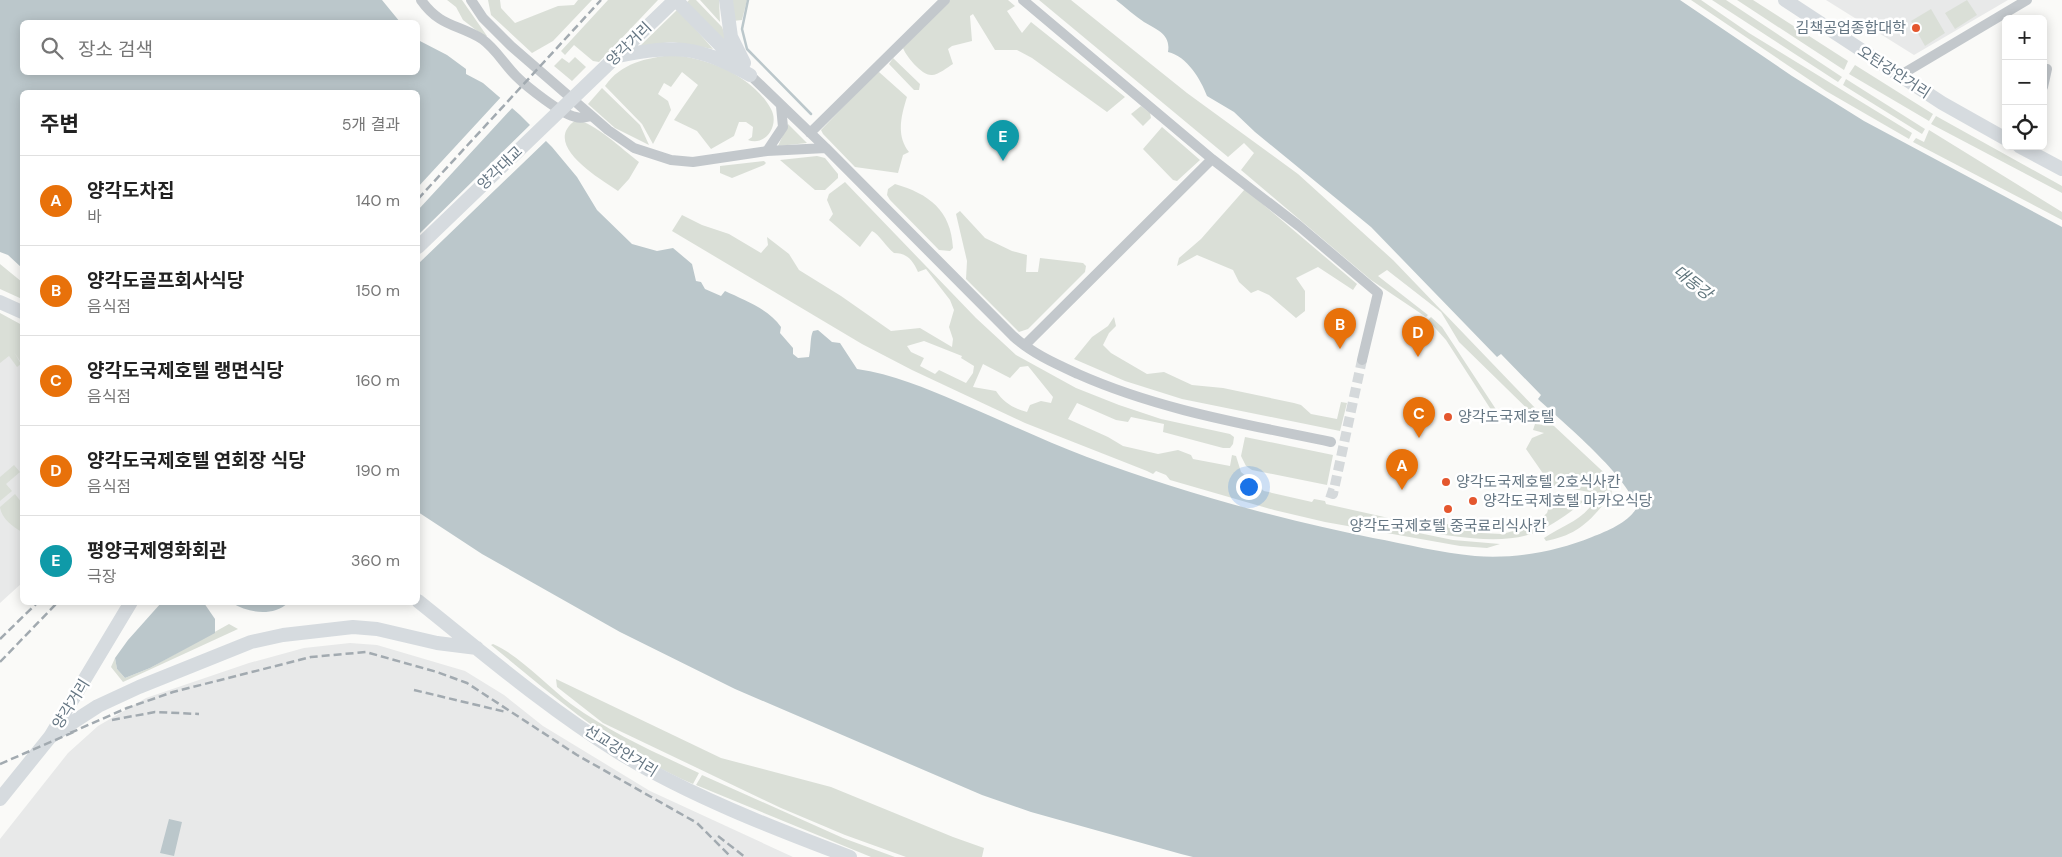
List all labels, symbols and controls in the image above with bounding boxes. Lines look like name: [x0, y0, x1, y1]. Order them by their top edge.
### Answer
map controls: [2002, 15, 2047, 150]
button: +: [2002, 15, 2047, 60]
street label: 양각거리: [602, 18, 656, 70]
place label: 김책공업종합대학: [1796, 18, 1906, 38]
search box: [20, 20, 420, 75]
marker: 김책공업종합대학: [1910, 22, 1922, 34]
icon: search: [38, 34, 66, 62]
text: 장소 검색: [78, 37, 153, 62]
street label: 오탄강안거리: [1854, 41, 1934, 103]
button: −: [2002, 60, 2047, 105]
button: locate: [2002, 105, 2047, 150]
text: 주변: [40, 110, 79, 138]
text: 5개 결과: [342, 114, 400, 135]
pin: E: [987, 120, 1019, 161]
street label: 양각대교: [473, 142, 527, 194]
text: 양각도차집: [87, 178, 174, 203]
text: A: [50, 190, 62, 211]
text: 140 m: [356, 190, 400, 211]
text: 바: [87, 206, 102, 227]
water label: 대동강: [1669, 261, 1718, 306]
text: 양각도골프회사식당: [87, 268, 244, 293]
text: B: [51, 280, 61, 301]
text: 150 m: [356, 280, 400, 301]
text: 음식점: [87, 296, 131, 317]
pin: B: [1324, 308, 1356, 349]
pin: D: [1402, 316, 1434, 357]
text: 양각도국제호텔 랭면식당: [87, 358, 284, 383]
text: C: [50, 370, 62, 391]
text: 160 m: [356, 370, 400, 391]
text: 음식점: [87, 386, 131, 407]
pin: C: [1403, 397, 1435, 438]
place label: 양각도국제호텔: [1458, 407, 1555, 427]
marker: 양각도국제호텔: [1442, 411, 1454, 423]
text: 양각도국제호텔 연회장 식당: [87, 448, 306, 473]
pin: A: [1386, 449, 1418, 490]
text: D: [50, 460, 62, 481]
text: 190 m: [356, 460, 400, 481]
place label: 양각도국제호텔 2호식사칸: [1456, 472, 1621, 492]
your location: [1236, 474, 1262, 500]
text: 음식점: [87, 476, 131, 497]
marker: 양각도국제호텔 2호식사칸: [1440, 476, 1452, 488]
place label: 양각도국제호텔 마카오식당: [1483, 491, 1653, 511]
marker: 양각도국제호텔 마카오식당: [1467, 495, 1479, 507]
marker: 양각도국제호텔 중국료리식사칸: [1442, 503, 1454, 515]
place label: 양각도국제호텔 중국료리식사칸: [1349, 516, 1547, 536]
text: 평양국제영화회관: [87, 538, 227, 563]
text: E: [51, 550, 61, 571]
text: 360 m: [351, 550, 400, 571]
text: 극장: [87, 566, 116, 587]
street label: 양각거리: [48, 675, 94, 733]
street label: 선교강안거리: [581, 721, 661, 781]

